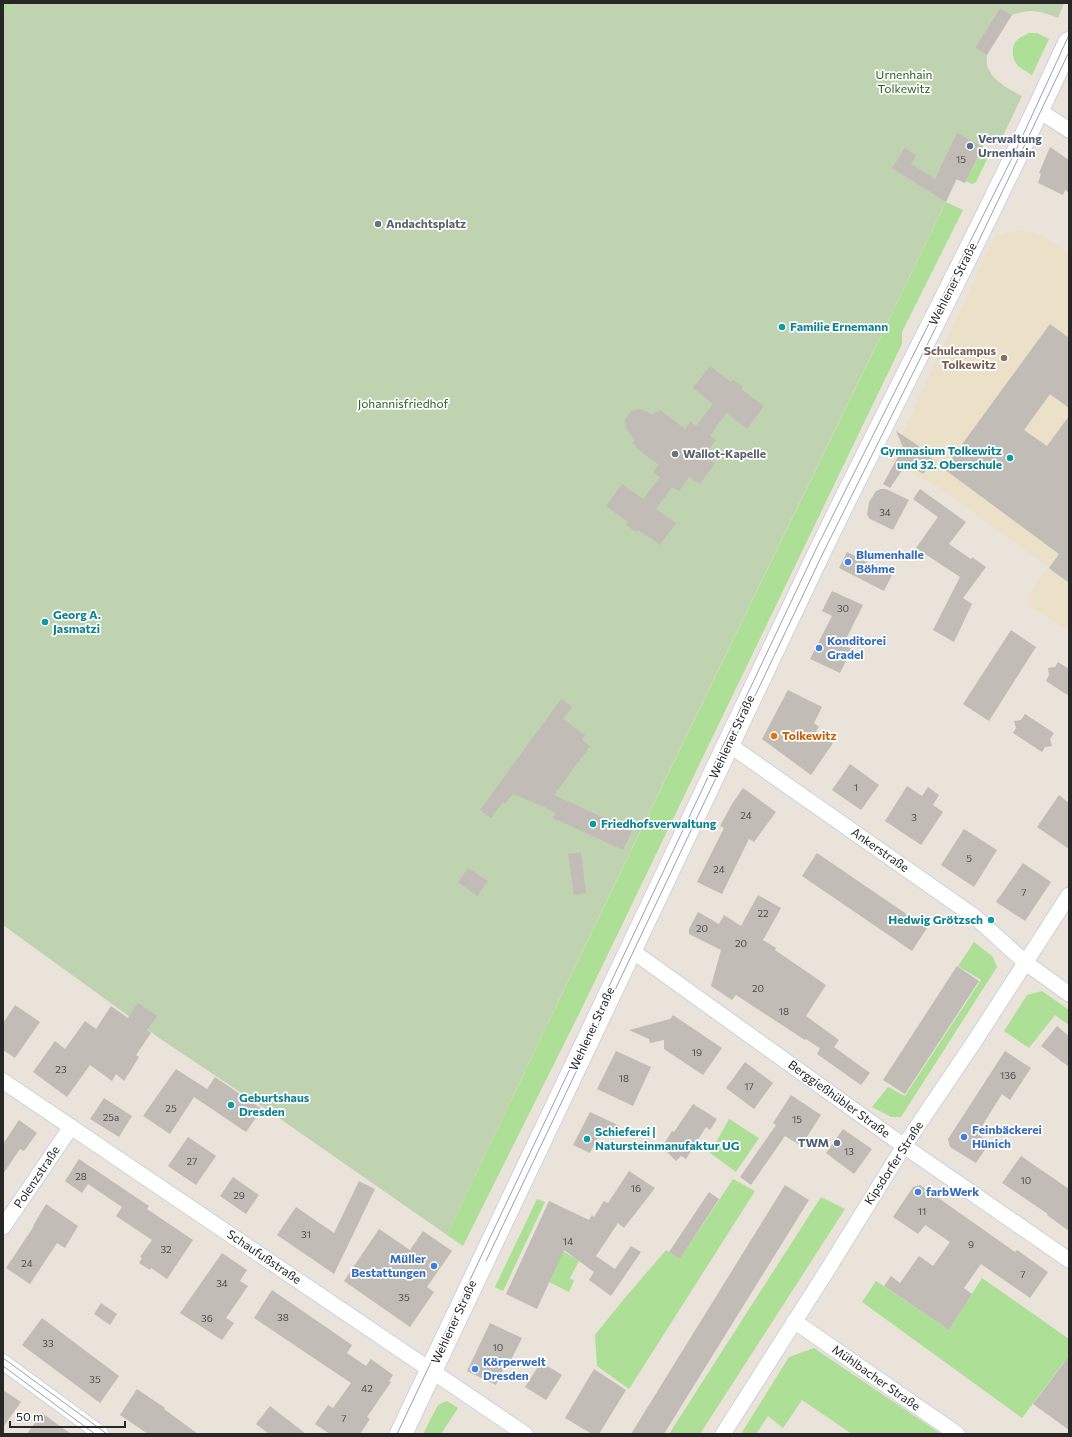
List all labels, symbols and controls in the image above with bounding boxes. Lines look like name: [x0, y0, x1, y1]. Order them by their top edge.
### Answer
park label: Urnenhain Tolkewitz: [876, 67, 932, 95]
place label: Verwaltung Urnenhain: [978, 131, 1042, 159]
marker: Verwaltung Urnenhain: [965, 141, 975, 151]
house number: 15: [956, 153, 966, 165]
place label: Andachtsplatz: [386, 216, 466, 230]
marker: Andachtsplatz: [373, 219, 383, 229]
street label: Wehlener Straße: [925, 240, 979, 327]
place label: Familie Ernemann: [790, 319, 888, 333]
marker: Familie Ernemann: [777, 322, 787, 332]
place label: Schulcampus Tolkewitz: [924, 343, 996, 371]
marker: Schulcampus Tolkewitz: [999, 353, 1009, 363]
park label: Johannisfriedhof: [358, 396, 449, 411]
place label: Gymnasium Tolkewitz und 32. Oberschule: [880, 443, 1002, 471]
place label: Wallot-Kapelle: [683, 446, 766, 460]
marker: Wallot-Kapelle: [670, 449, 680, 459]
marker: Gymnasium Tolkewitz und 32. Oberschule: [1005, 453, 1015, 463]
house number: 34: [879, 506, 891, 518]
place label: Blumenhalle Böhme: [856, 547, 924, 575]
marker: Blumenhalle Böhme: [843, 557, 853, 567]
house number: 30: [837, 602, 849, 614]
place label: Georg A. Jasmatzi: [53, 607, 101, 636]
marker: Georg A. Jasmatzi: [40, 617, 50, 627]
place label: Konditorei Gradel: [827, 633, 886, 661]
marker: Konditorei Gradel: [814, 643, 824, 653]
street label: Wehlener Straße: [706, 693, 757, 781]
place label: Tolkewitz: [782, 728, 837, 742]
marker: Tolkewitz: [769, 731, 779, 741]
house number: 1: [854, 781, 858, 793]
house number: 24: [740, 809, 752, 821]
house number: 3: [911, 811, 917, 823]
place label: Friedhofsverwaltung: [601, 816, 717, 830]
marker: Friedhofsverwaltung: [588, 819, 598, 829]
street label: Ankerstraße: [849, 824, 912, 874]
house number: 5: [966, 852, 972, 864]
house number: 24: [713, 863, 725, 875]
house number: 7: [1021, 886, 1027, 898]
house number: 22: [757, 907, 769, 919]
place label: Hedwig Grötzsch: [888, 912, 983, 926]
marker: Hedwig Grötzsch: [986, 915, 996, 925]
house number: 20: [696, 922, 708, 934]
house number: 20: [735, 937, 747, 949]
house number: 20: [752, 982, 764, 994]
street label: Wehlener Straße: [566, 985, 617, 1073]
house number: 18: [779, 1005, 789, 1017]
house number: 19: [692, 1046, 702, 1058]
street label: Berggießhübler Straße: [786, 1057, 893, 1140]
house number: 23: [55, 1063, 67, 1075]
house number: 136: [1000, 1069, 1016, 1081]
house number: 18: [619, 1072, 629, 1084]
house number: 17: [744, 1080, 754, 1092]
place label: Geburtshaus Dresden: [239, 1090, 310, 1118]
marker: Geburtshaus Dresden: [226, 1100, 236, 1110]
house number: 25: [165, 1102, 177, 1114]
house number: 25a: [103, 1111, 119, 1123]
house number: 15: [792, 1113, 802, 1125]
street label: Kipsdorfer Straße: [861, 1118, 925, 1207]
place label: Feinbäckerei Hünich: [972, 1122, 1042, 1150]
place label: Schieferei | Natursteinmanufaktur UG: [595, 1124, 740, 1152]
marker: Feinbäckerei Hünich: [959, 1132, 969, 1142]
marker: Schieferei | Natursteinmanufaktur UG: [582, 1134, 592, 1144]
place label: TWM: [798, 1135, 829, 1149]
marker: TWM: [832, 1138, 842, 1148]
street label: Polenzstraße: [10, 1143, 62, 1210]
house number: 13: [844, 1145, 854, 1157]
house number: 27: [187, 1155, 197, 1167]
house number: 28: [75, 1170, 87, 1182]
house number: 10: [1021, 1174, 1031, 1186]
house number: 16: [631, 1182, 641, 1194]
place label: farbWerk: [926, 1184, 979, 1198]
marker: farbWerk: [913, 1187, 923, 1197]
house number: 29: [233, 1189, 245, 1201]
house number: 11: [918, 1205, 926, 1217]
street label: Schaufußstraße: [225, 1226, 304, 1286]
house number: 31: [301, 1228, 311, 1240]
house number: 14: [563, 1235, 573, 1247]
house number: 9: [968, 1238, 974, 1250]
house number: 32: [160, 1243, 172, 1255]
place label: Müller Bestattungen: [351, 1251, 426, 1279]
house number: 24: [21, 1257, 33, 1269]
marker: Müller Bestattungen: [429, 1261, 439, 1271]
house number: 7: [1020, 1268, 1026, 1280]
house number: 34: [216, 1277, 228, 1289]
street label: Wehlener Straße: [428, 1278, 479, 1366]
house number: 35: [398, 1291, 410, 1303]
house number: 38: [277, 1311, 289, 1323]
house number: 36: [201, 1312, 213, 1324]
house number: 33: [42, 1337, 54, 1349]
house number: 10: [493, 1341, 503, 1353]
street label: Mühlbacher Straße: [830, 1342, 923, 1413]
place label: Körperwelt Dresden: [483, 1354, 546, 1382]
marker: Körperwelt Dresden: [470, 1364, 480, 1374]
house number: 35: [89, 1373, 101, 1385]
house number: 42: [361, 1382, 373, 1394]
scale bar: [10, 1403, 125, 1429]
text: 50 m: [16, 1409, 44, 1423]
house number: 7: [341, 1412, 347, 1424]

